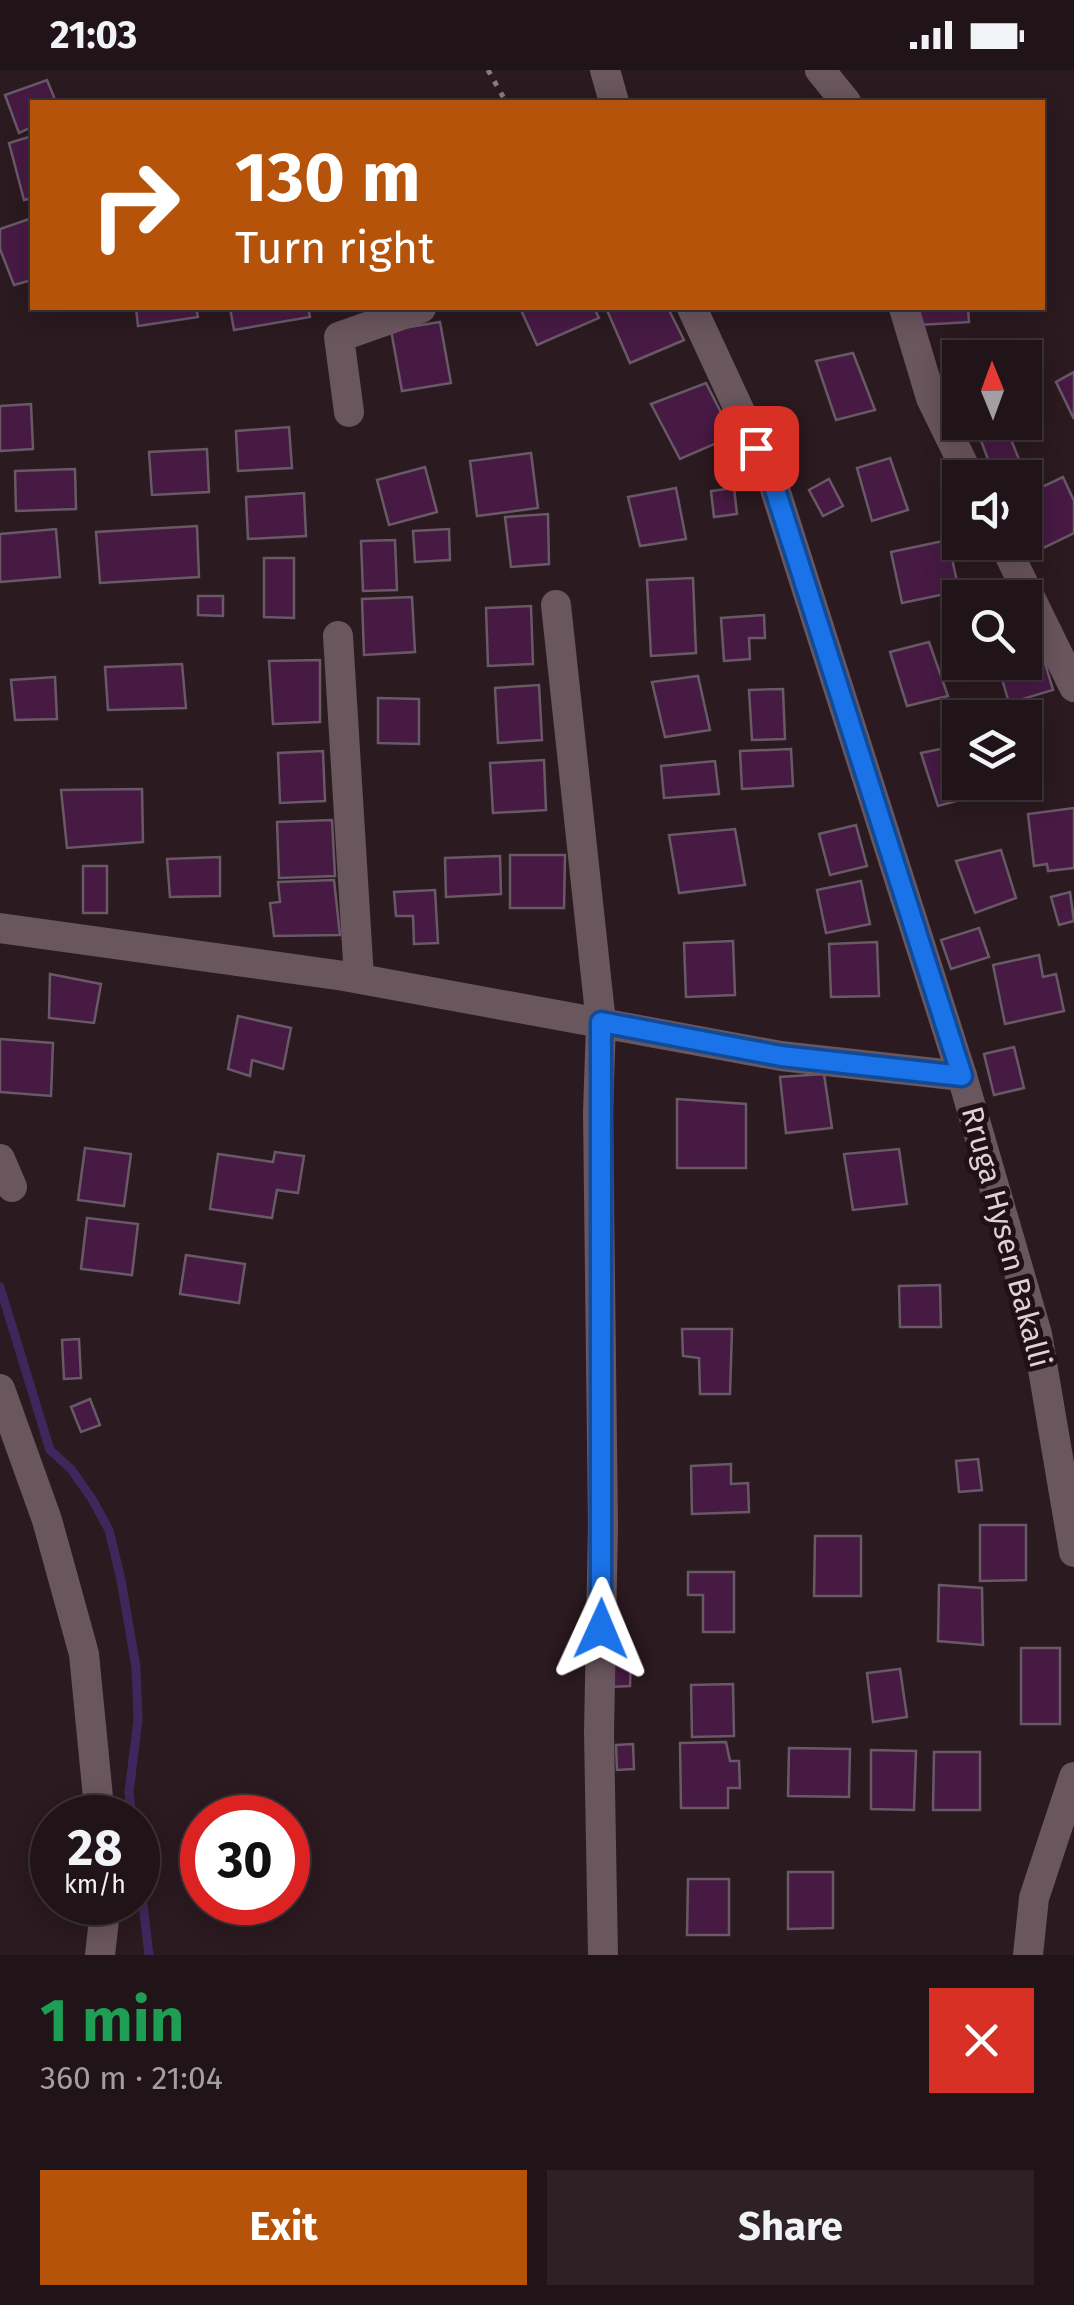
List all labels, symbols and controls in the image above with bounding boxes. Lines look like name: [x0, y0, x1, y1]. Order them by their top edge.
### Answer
text: 21:03: [50, 12, 137, 58]
text: 130 m: [235, 136, 421, 220]
icon: right: [70, 140, 200, 270]
text: Turn right: [235, 221, 434, 275]
north arrow: [942, 340, 1042, 440]
map controls: [942, 340, 1042, 800]
pin: [714, 406, 799, 491]
icon: arrive: [729, 421, 784, 476]
button: sound: [942, 460, 1042, 560]
button: search: [942, 580, 1042, 680]
button: layers: [942, 700, 1042, 800]
street label: Rruga Hysen Bakalli: [954, 1102, 1058, 1372]
position arrow: [549, 1577, 653, 1681]
speed limit sign: 30: [180, 1795, 310, 1925]
text: 28: [68, 1818, 122, 1878]
text: km/h: [64, 1870, 126, 1900]
text: 1 min: [40, 1985, 184, 2057]
button: close: [929, 1988, 1034, 2093]
text: 360 m · 21:04: [40, 2059, 223, 2097]
button: Exit: [40, 2170, 527, 2285]
button: Share: [547, 2170, 1034, 2285]

